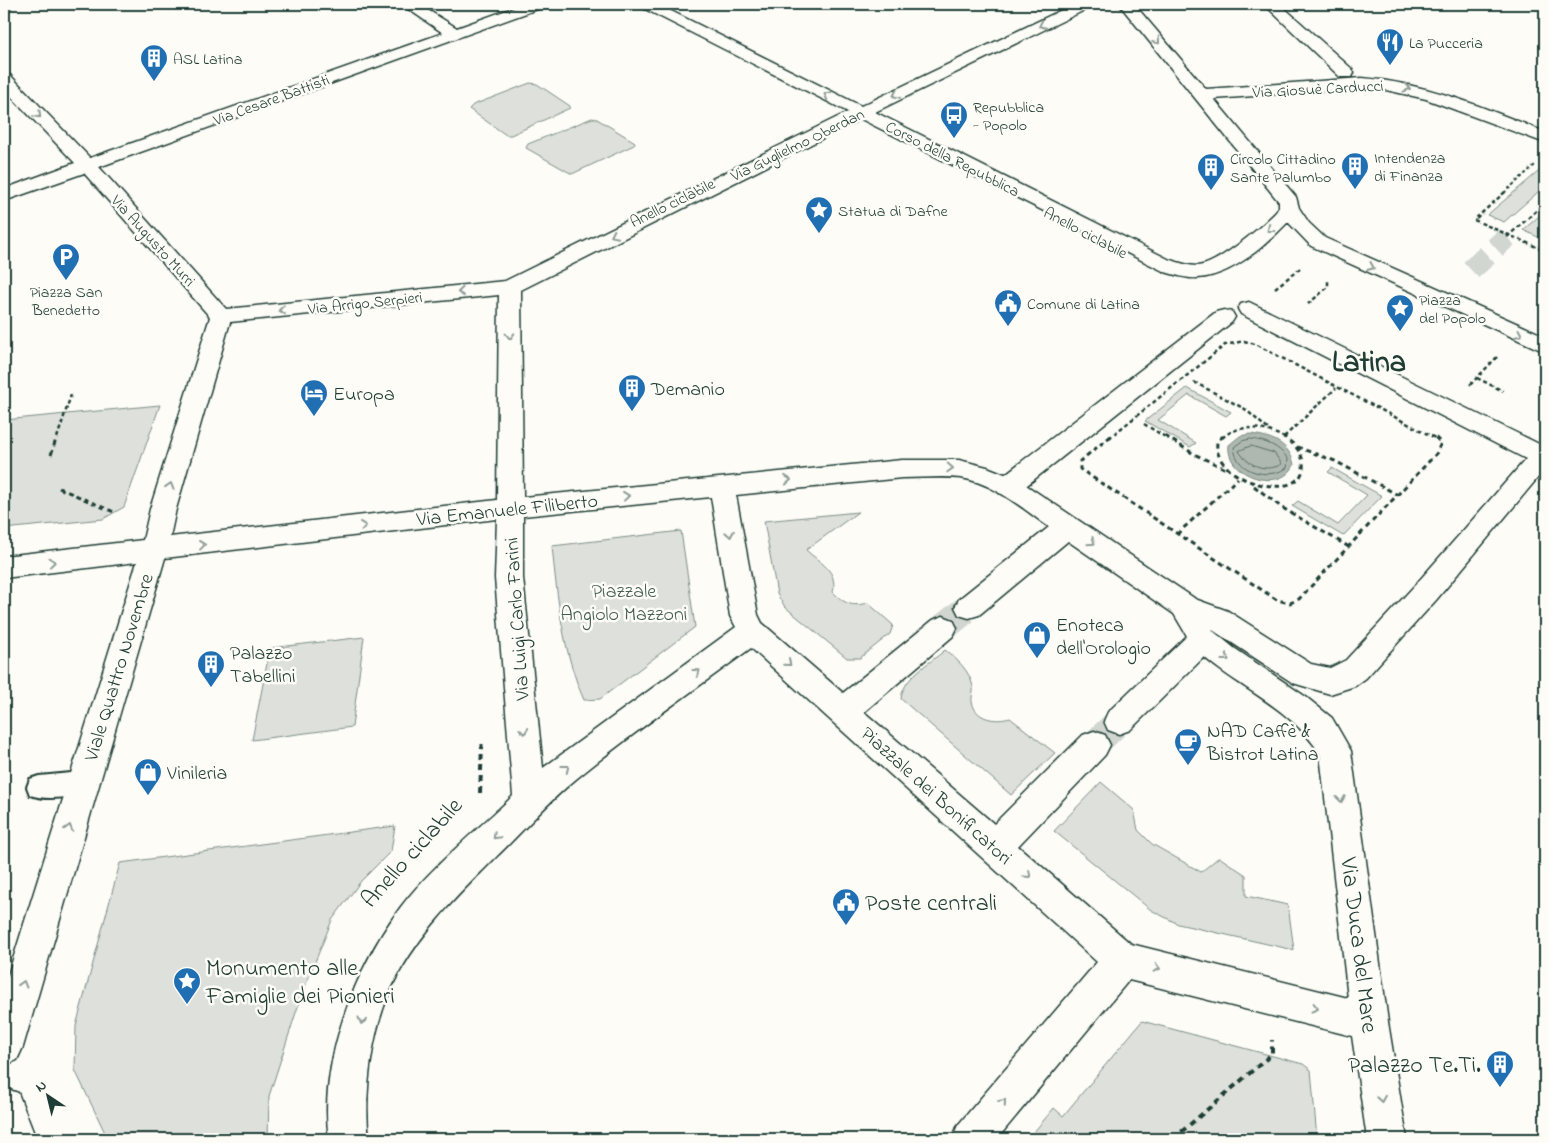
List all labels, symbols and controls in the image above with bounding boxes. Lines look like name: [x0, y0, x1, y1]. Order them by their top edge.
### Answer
one-way arrow: [1038, 19, 1047, 29]
restaurant icon: La Pucceria: [1375, 27, 1405, 66]
place label: La Pucceria: [1409, 32, 1483, 56]
one-way arrow: [1151, 36, 1160, 45]
building icon: ASL Latina: [139, 43, 169, 82]
place label: ASL Latina: [173, 48, 242, 72]
street label: Via Cesare Battisti: [209, 69, 333, 133]
street label: Via Giosuè Carducci: [1251, 75, 1384, 105]
one-way arrow: [1402, 82, 1411, 93]
one-way arrow: [892, 89, 901, 99]
one-way arrow: [823, 90, 832, 101]
place label: Repubblica - Popolo: [973, 96, 1044, 138]
bus stop icon: Repubblica - Popolo: [939, 100, 969, 139]
street label: Via Guglielmo Oberdan: [726, 103, 869, 189]
one-way arrow: [32, 109, 41, 118]
street label: Corso della Repubblica: [881, 116, 1023, 204]
place label: Intendenza di Finanza: [1374, 147, 1445, 189]
place label: Circolo Cittadino Sante Palumbo: [1230, 148, 1336, 190]
building icon: Intendenza di Finanza: [1340, 151, 1370, 190]
building icon: Circolo Cittadino Sante Palumbo: [1196, 152, 1226, 191]
street label: Anello ciclabile: [626, 172, 720, 235]
street label: Via Augusto Murri: [104, 189, 201, 293]
place icon: Statua di Dafne: [804, 195, 834, 234]
place label: Statua di Dafne: [838, 200, 948, 224]
street label: Anello ciclabile: [1039, 202, 1132, 266]
one-way arrow: [1266, 223, 1276, 232]
one-way arrow: [610, 229, 619, 239]
parking icon: Piazza San Benedetto: [51, 242, 81, 281]
one-way arrow: [1366, 260, 1375, 271]
place label: Piazza San Benedetto: [30, 281, 102, 323]
street label: Via Arrigo Serpieri: [306, 286, 424, 322]
one-way arrow: [457, 286, 465, 297]
public building icon: Comune di Latina: [993, 288, 1023, 327]
place label: Piazza del Popolo: [1419, 289, 1486, 331]
place label: Comune di Latina: [1027, 293, 1140, 317]
place icon: Piazza del Popolo: [1385, 293, 1415, 332]
one-way arrow: [278, 304, 286, 315]
one-way arrow: [1514, 327, 1523, 338]
one-way arrow: [505, 332, 515, 340]
district label: Latina: [1332, 342, 1406, 386]
building icon: Demanio: [617, 373, 647, 412]
place label: Demanio: [650, 376, 725, 405]
hotel icon: Europa: [299, 378, 329, 417]
place label: Europa: [333, 381, 395, 410]
one-way arrow: [946, 463, 954, 474]
one-way arrow: [784, 475, 792, 486]
one-way arrow: [164, 483, 174, 491]
street label: Via Emanuele Filiberto: [414, 488, 599, 536]
one-way arrow: [622, 491, 630, 502]
one-way arrow: [359, 521, 368, 531]
one-way arrow: [724, 530, 734, 538]
street label: Via Luigi Carlo Farini: [498, 536, 540, 702]
one-way arrow: [1086, 536, 1095, 546]
one-way arrow: [198, 540, 206, 551]
one-way arrow: [49, 557, 57, 568]
street label: Viale Quattro Novembre: [78, 570, 163, 766]
park label: Piazzale Angiolo Mazzoni: [561, 578, 687, 631]
place label: Enoteca dell'Orologio: [1056, 612, 1151, 665]
shop icon: Enoteca dell'Orologio: [1022, 620, 1052, 659]
place label: Palazzo Tabellini: [230, 640, 296, 692]
building icon: Palazzo Tabellini: [196, 649, 226, 688]
one-way arrow: [1220, 652, 1230, 661]
one-way arrow: [783, 657, 792, 666]
one-way arrow: [691, 669, 700, 677]
place label: NAD Caffè & Bistrot Latina: [1206, 718, 1318, 770]
street label: Piazzale dei Bonificatori: [853, 721, 1018, 873]
cafe icon: NAD Caffè & Bistrot Latina: [1173, 727, 1203, 766]
one-way arrow: [518, 728, 529, 736]
shop icon: Vinileria: [133, 757, 163, 796]
place label: Vinileria: [166, 760, 227, 789]
one-way arrow: [560, 766, 569, 774]
street label: Anello ciclabile: [354, 790, 472, 917]
one-way arrow: [1335, 796, 1346, 804]
one-way arrow: [63, 825, 73, 833]
one-way arrow: [493, 830, 502, 839]
street label: Via Duca del Mare: [1329, 855, 1386, 1035]
one-way arrow: [1022, 869, 1031, 878]
public building icon: Poste centrali: [831, 887, 861, 926]
place label: Poste centrali: [865, 887, 997, 922]
place label: Monumento alle Famiglie dei Pionieri: [205, 952, 395, 1015]
one-way arrow: [1153, 963, 1161, 973]
place icon: Monumento alle Famiglie dei Pionieri: [172, 966, 202, 1005]
one-way arrow: [17, 980, 27, 989]
one-way arrow: [1310, 1002, 1319, 1013]
one-way arrow: [357, 1017, 368, 1026]
place label: Palazzo Te.Ti.: [1348, 1049, 1481, 1084]
building icon: Palazzo Te.Ti.: [1485, 1049, 1515, 1088]
north arrow: [22, 1070, 72, 1120]
text: N: [32, 1075, 51, 1098]
one-way arrow: [1375, 1095, 1385, 1103]
one-way arrow: [998, 1099, 1006, 1108]

